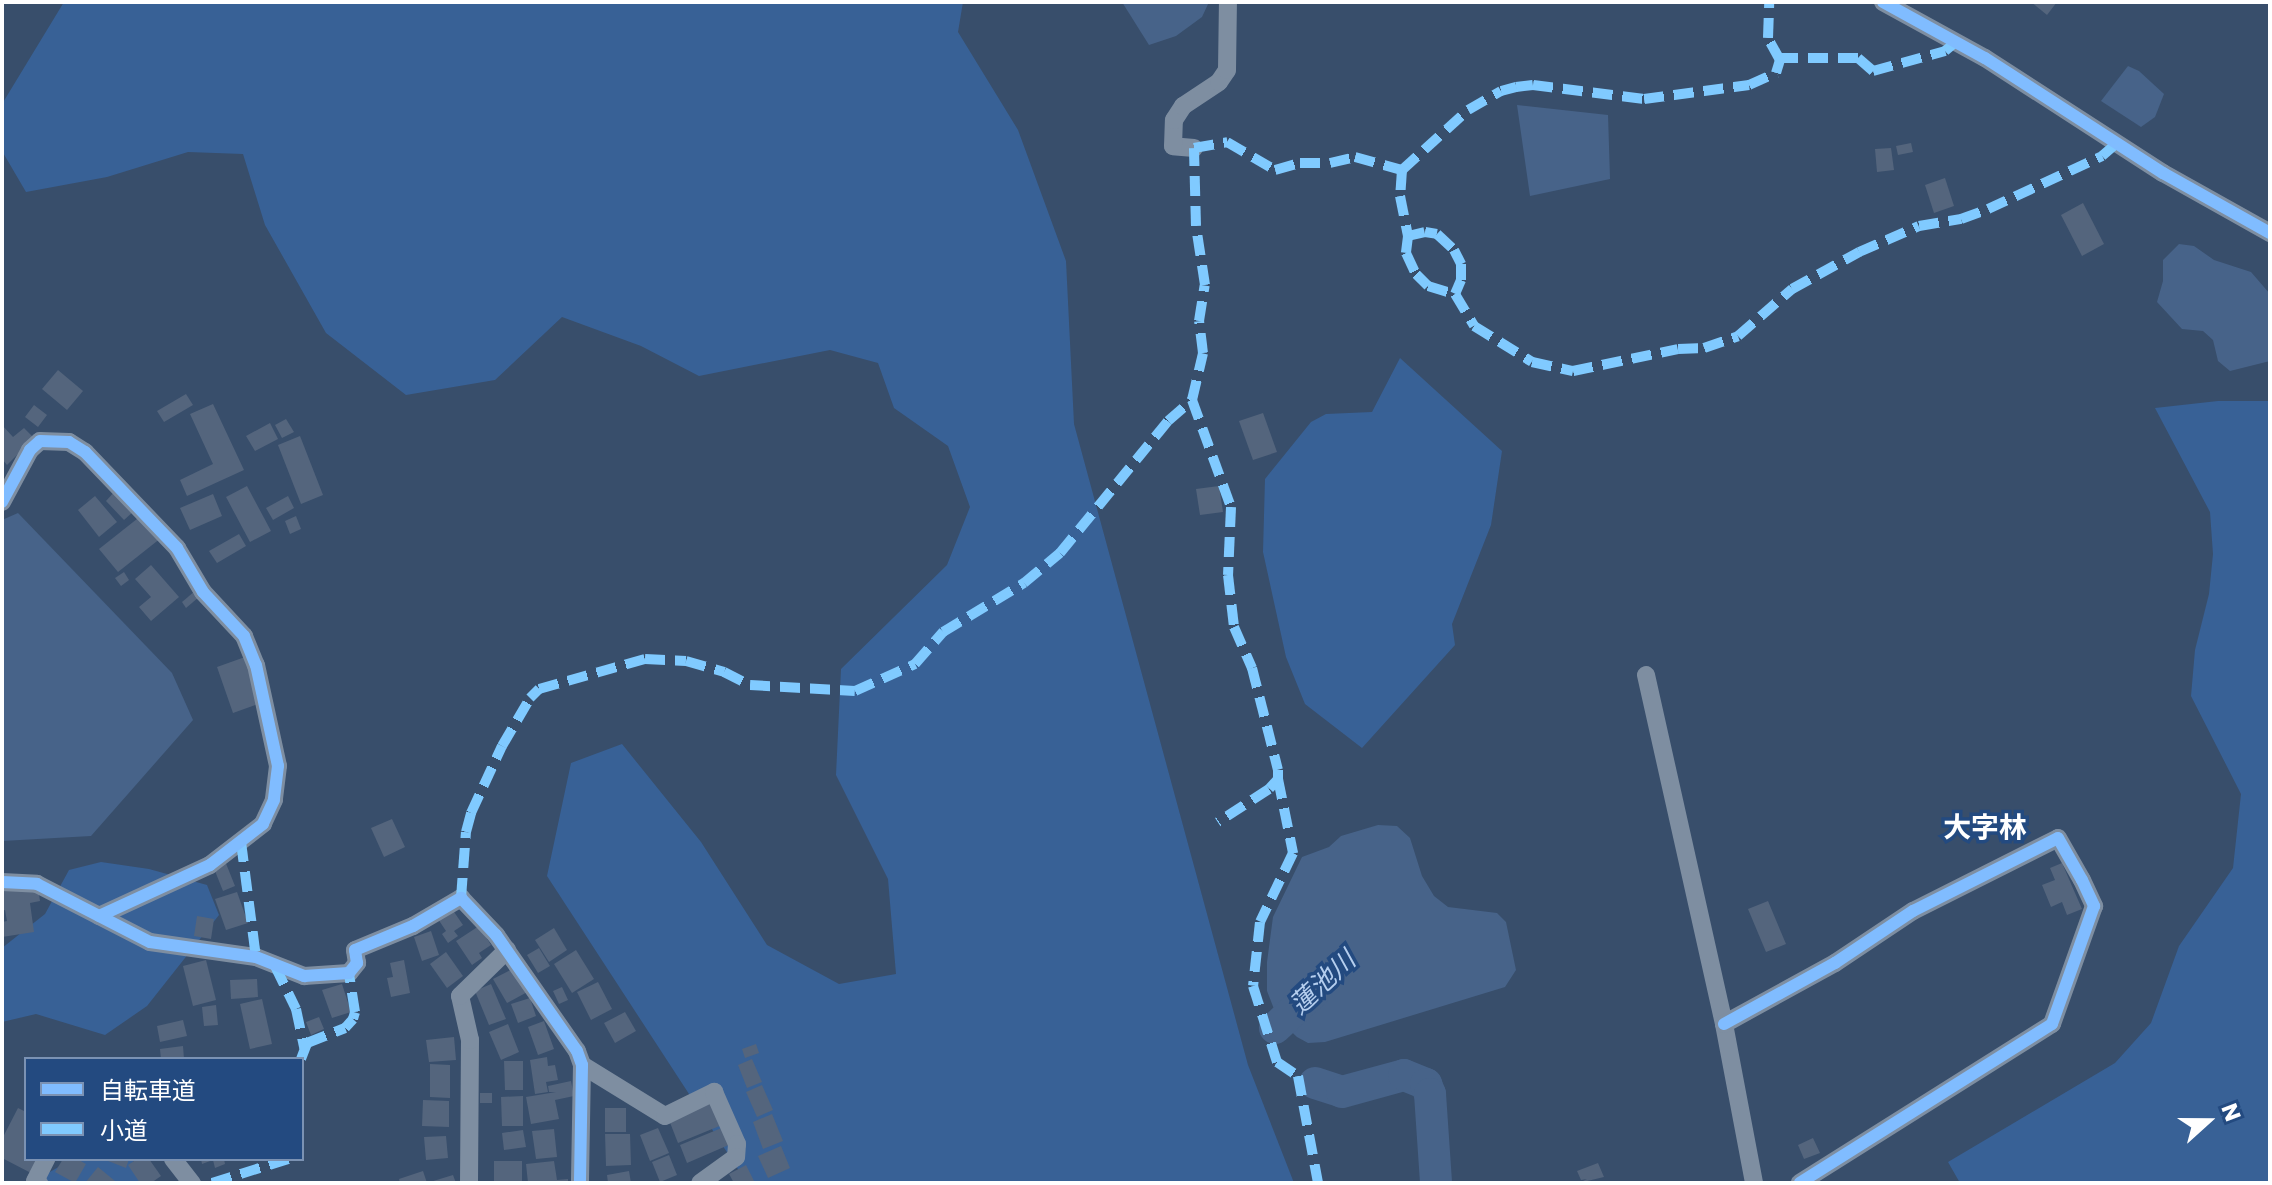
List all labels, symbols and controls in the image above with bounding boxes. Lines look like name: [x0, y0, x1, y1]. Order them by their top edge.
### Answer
district label: 大字林: [1943, 811, 2027, 845]
water label: 蓮池川: [1284, 945, 1362, 1021]
legend: [24, 1057, 304, 1161]
text: 自転車道: [100, 1074, 196, 1107]
north arrow: [2168, 1081, 2248, 1161]
text: N: [2213, 1099, 2248, 1125]
text: 小道: [100, 1114, 148, 1147]

